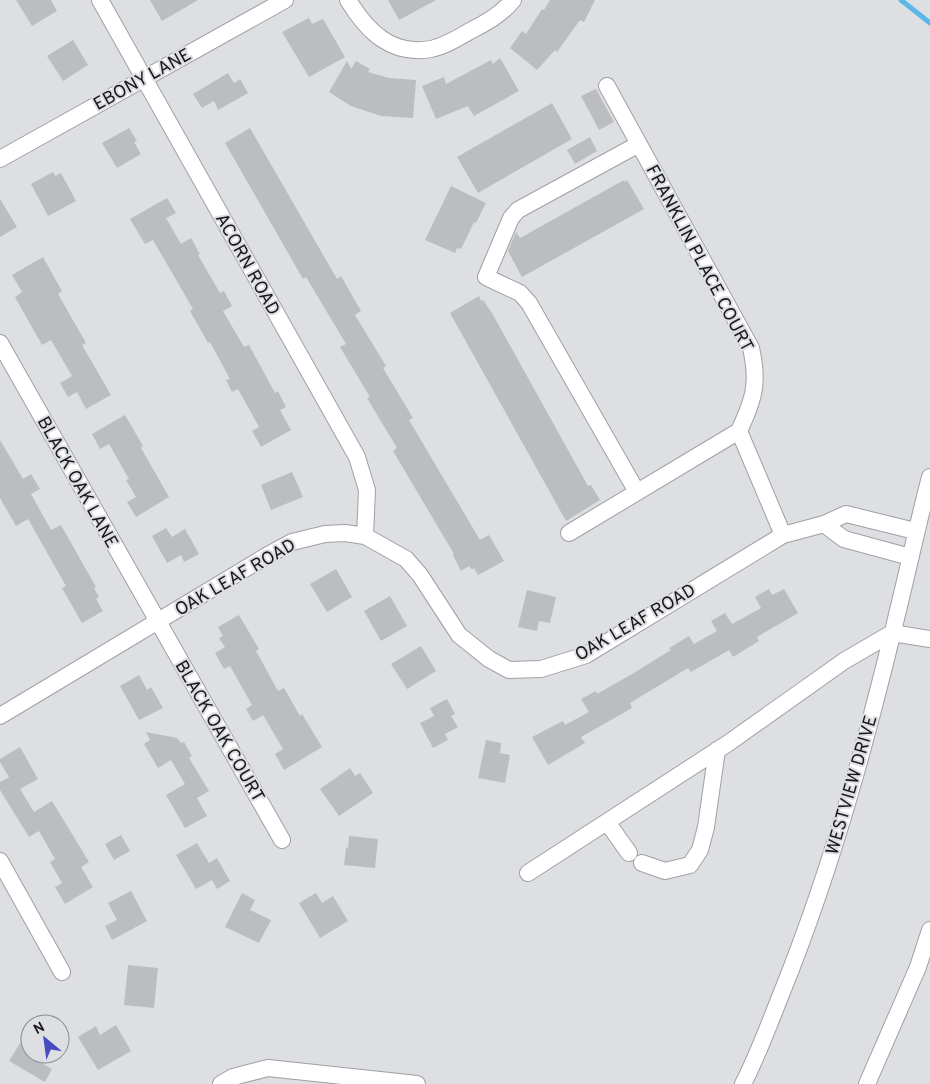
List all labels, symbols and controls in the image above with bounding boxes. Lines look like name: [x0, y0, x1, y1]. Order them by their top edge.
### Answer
street label: EBONY LANE: [90, 44, 196, 117]
street label: FRANKLIN PLACE COURT: [640, 161, 758, 356]
street label: ACORN ROAD: [209, 210, 284, 320]
street label: BLACK OAK LANE: [31, 413, 122, 553]
street label: OAK LEAF ROAD: [171, 534, 300, 622]
street label: OAK LEAF ROAD: [571, 579, 700, 667]
street label: BLACK OAK COURT: [169, 657, 269, 807]
street label: WESTVIEW DRIVE: [822, 713, 883, 858]
north arrow: [20, 1014, 70, 1064]
text: N: [31, 1019, 48, 1039]

